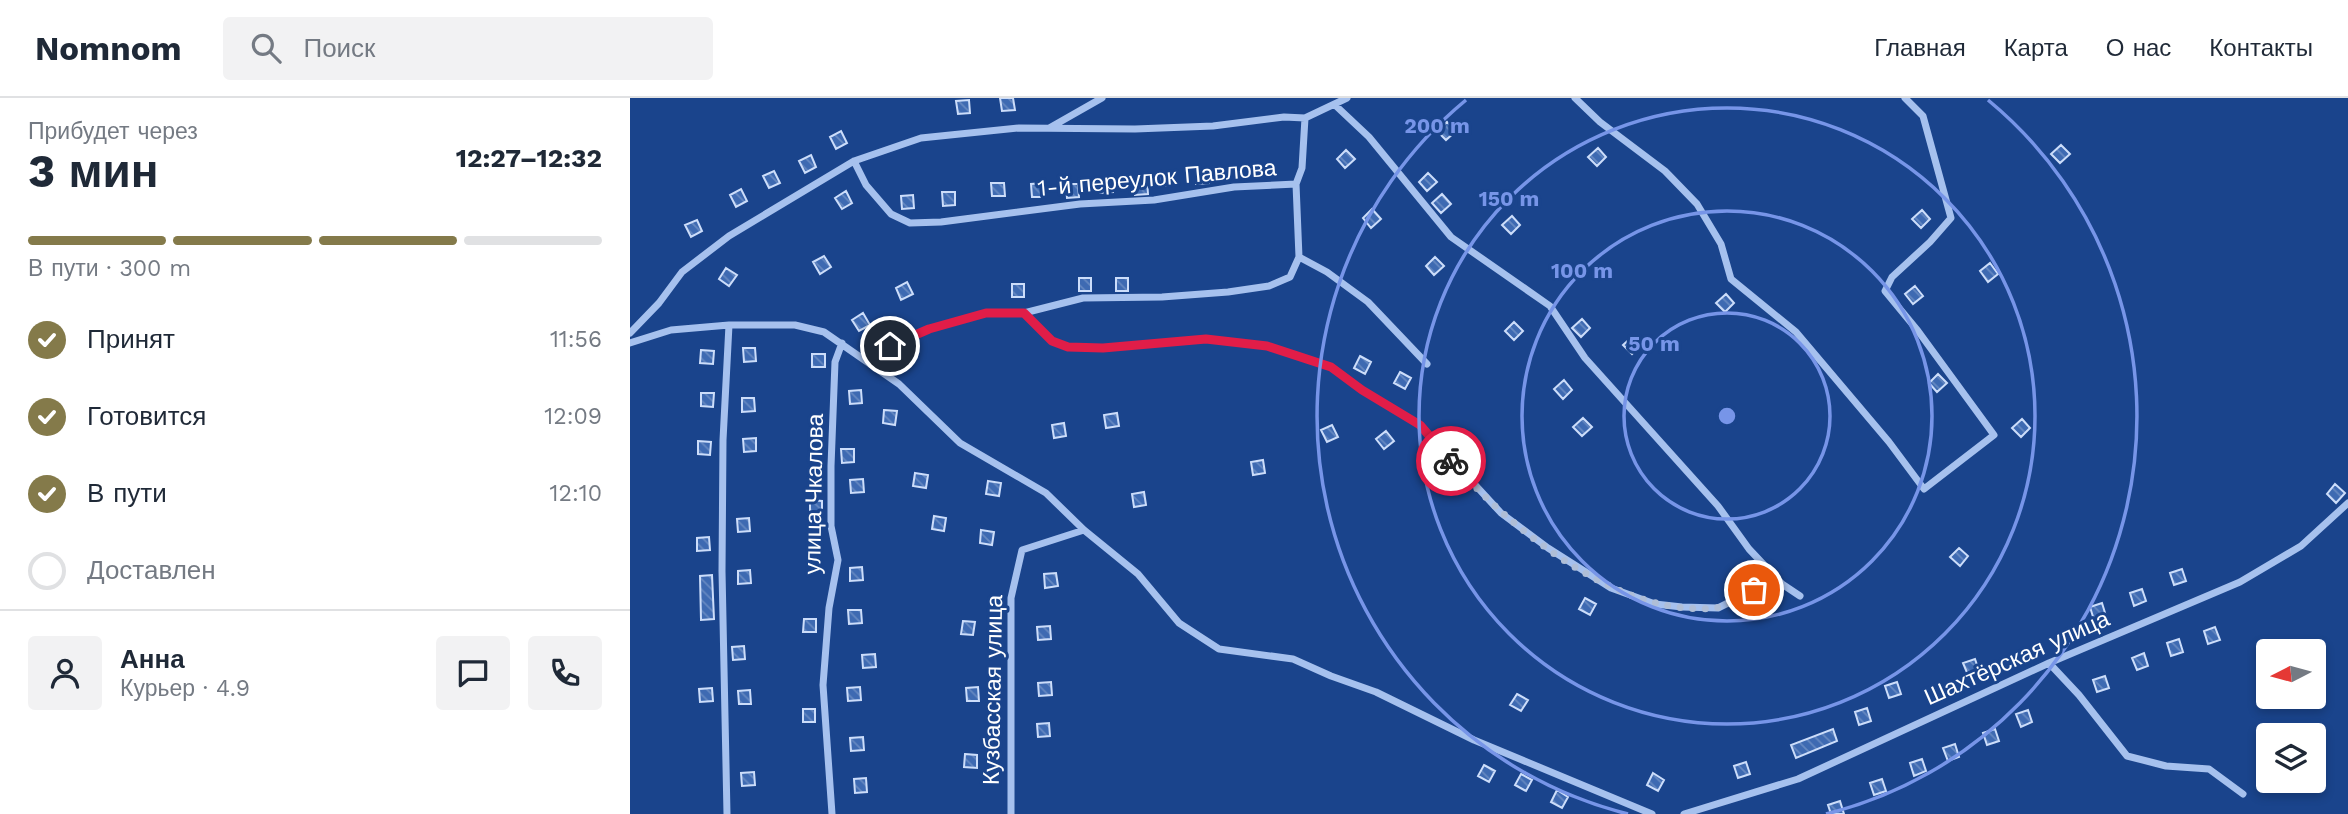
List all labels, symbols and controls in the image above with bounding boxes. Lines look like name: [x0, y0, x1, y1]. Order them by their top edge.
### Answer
search box: [223, 17, 713, 80]
text: Nomnom: [35, 29, 181, 68]
icon: search: [247, 29, 285, 67]
text: Поиск: [303, 33, 376, 63]
text: Главная: [1874, 34, 1966, 62]
text: Карта: [2004, 34, 2068, 62]
text: О нас: [2106, 34, 2171, 62]
text: Контакты: [2209, 34, 2313, 62]
text: 200 m: [1404, 113, 1470, 138]
text: Прибудет через: [28, 118, 198, 145]
text: 12:27–12:32: [456, 143, 602, 173]
text: 3 мин: [28, 144, 159, 198]
street label: 1-й переулок Павлова: [1036, 154, 1278, 202]
text: 150 m: [1479, 186, 1539, 211]
text: В пути · 300 m: [28, 255, 191, 282]
text: 100 m: [1551, 258, 1613, 283]
pin: [860, 316, 920, 376]
icon: check: [28, 321, 66, 359]
text: Принят: [87, 324, 175, 354]
text: 11:56: [550, 326, 602, 353]
icon: home: [871, 327, 909, 365]
text: 50 m: [1628, 331, 1680, 356]
icon: check: [28, 398, 66, 436]
text: Готовится: [87, 401, 206, 431]
text: 12:09: [544, 403, 602, 430]
centre of rings: [1715, 404, 1739, 428]
street label: улица Чкалова: [799, 413, 829, 575]
courier: [1416, 426, 1486, 496]
icon: bike: [1432, 442, 1470, 480]
icon: check: [28, 475, 66, 513]
text: В пути: [87, 478, 167, 508]
text: 12:10: [550, 480, 602, 507]
text: Доставлен: [87, 555, 216, 585]
pin: [1724, 560, 1784, 620]
icon: bag: [1735, 571, 1773, 609]
street label: Кузбасская улица: [978, 594, 1008, 785]
street label: Шахтёрская улица: [1920, 605, 2114, 711]
button: person: [28, 636, 102, 710]
button: chat: [436, 636, 510, 710]
button: phone: [528, 636, 602, 710]
north arrow: [2256, 639, 2326, 709]
map controls: [2256, 639, 2326, 793]
text: Анна: [120, 644, 185, 674]
text: Курьер · 4.9: [120, 675, 250, 702]
button: layers: [2256, 723, 2326, 793]

